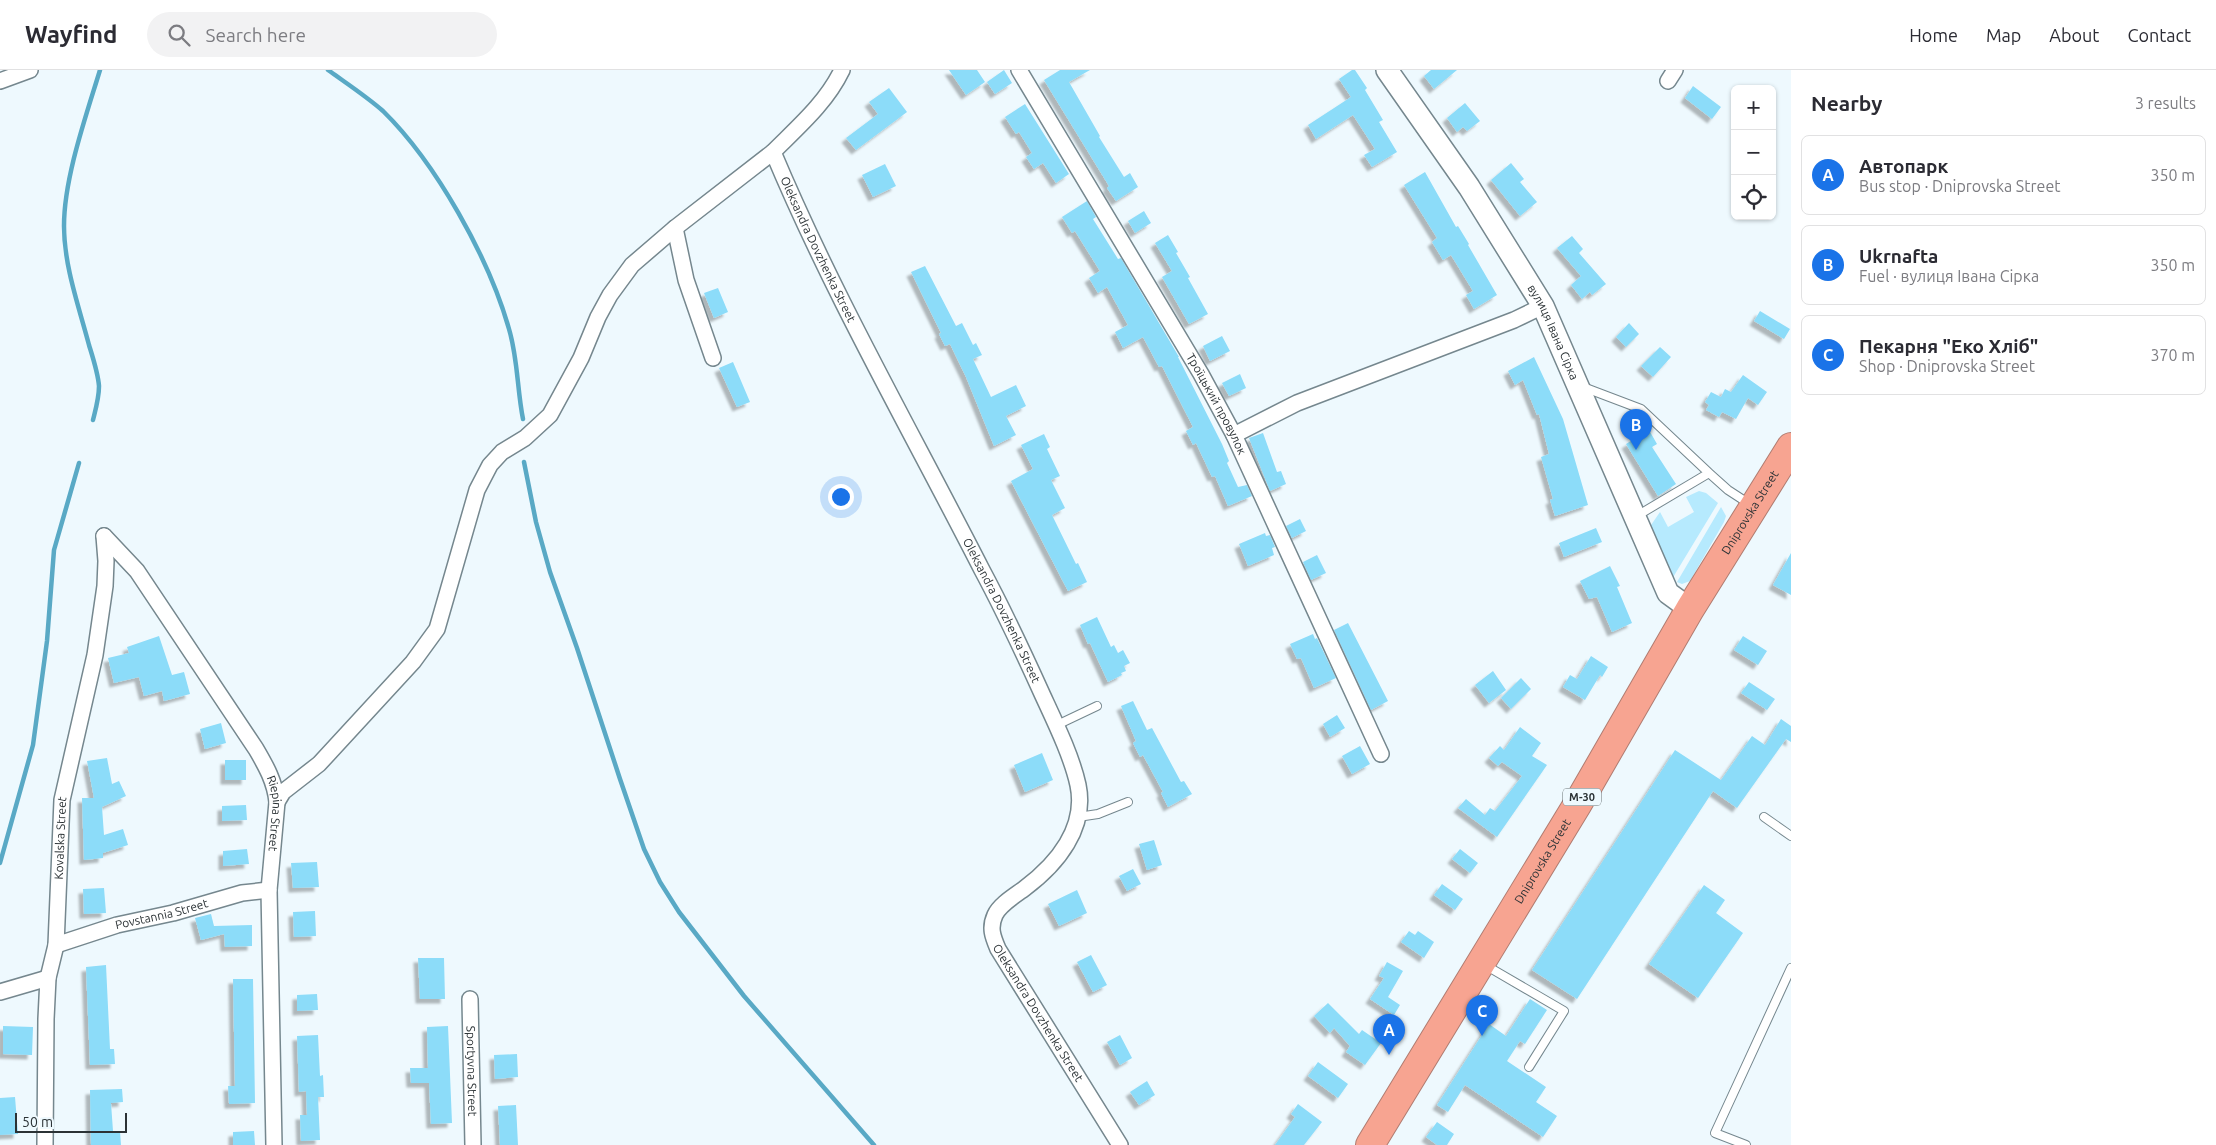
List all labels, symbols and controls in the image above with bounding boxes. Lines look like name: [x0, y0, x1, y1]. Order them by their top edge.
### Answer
search box: [147, 12, 497, 57]
text: Wayfind: [25, 21, 117, 48]
icon: search: [165, 21, 193, 49]
text: Search here: [205, 24, 306, 46]
text: Home: [1909, 25, 1958, 45]
text: Map: [1986, 25, 2021, 45]
text: About: [2049, 25, 2099, 45]
text: Contact: [2127, 25, 2191, 45]
map controls: [1731, 85, 1776, 220]
button: +: [1731, 85, 1776, 130]
text: Nearby: [1811, 91, 1882, 115]
text: 3 results: [2135, 94, 2196, 112]
button: −: [1731, 130, 1776, 175]
text: Автопарк: [1859, 155, 1948, 177]
text: A: [1822, 166, 1834, 184]
text: 350 m: [2150, 166, 2195, 184]
street label: Oleksandra Dovzhenka Street: [778, 174, 859, 324]
button: locate: [1731, 175, 1776, 220]
text: Bus stop · Dniprovska Street: [1859, 177, 2061, 195]
text: Ukrnafta: [1859, 245, 1938, 267]
text: B: [1823, 256, 1833, 274]
text: 350 m: [2150, 256, 2195, 274]
text: Fuel · вулиця Івана Сірка: [1859, 267, 2039, 285]
street label: вулиця Івана Сірка: [1525, 282, 1581, 382]
text: Пекарня "Еко Хліб": [1859, 335, 2038, 357]
text: C: [1823, 346, 1833, 364]
text: 370 m: [2150, 346, 2195, 364]
street label: Троїцький провулок: [1184, 351, 1249, 456]
text: Shop · Dniprovska Street: [1859, 357, 2035, 375]
pin: B: [1620, 409, 1652, 450]
street label: Dniprovska Street: [1719, 468, 1781, 557]
your location: [828, 484, 854, 510]
street label: Oleksandra Dovzhenka Street: [961, 536, 1043, 685]
street label: Riepina Street: [265, 774, 284, 852]
road number: М-30: [1563, 789, 1601, 806]
street label: Kovalska Street: [52, 795, 69, 880]
street label: Dniprovska Street: [1512, 816, 1573, 906]
street label: Povstannia Street: [114, 896, 210, 931]
street label: Oleksandra Dovzhenka Street: [991, 942, 1086, 1084]
pin: C: [1466, 995, 1498, 1036]
pin: A: [1373, 1014, 1405, 1055]
street label: Sportyvna Street: [465, 1025, 479, 1117]
scale bar: [15, 1110, 128, 1133]
text: 50 m: [22, 1114, 53, 1130]

